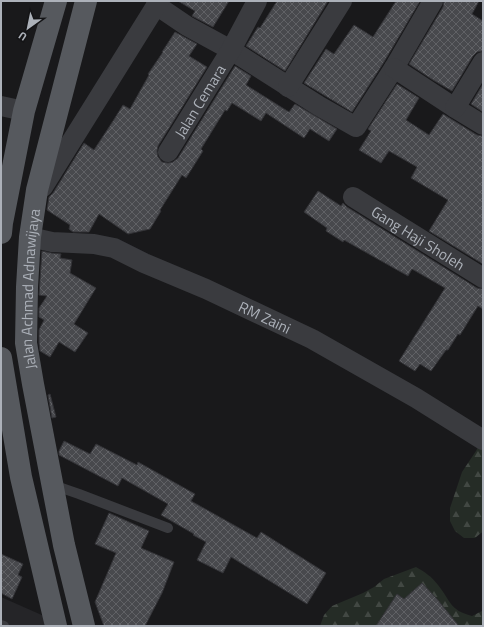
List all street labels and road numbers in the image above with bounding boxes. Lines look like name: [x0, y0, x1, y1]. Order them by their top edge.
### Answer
street label: Jalan Cemara: [168, 59, 231, 142]
street label: Gang Haji Sholeh: [367, 200, 470, 276]
street label: Jalan Achmad Adnawijaya: [14, 206, 46, 371]
street label: RM Zaini: [235, 295, 295, 339]

